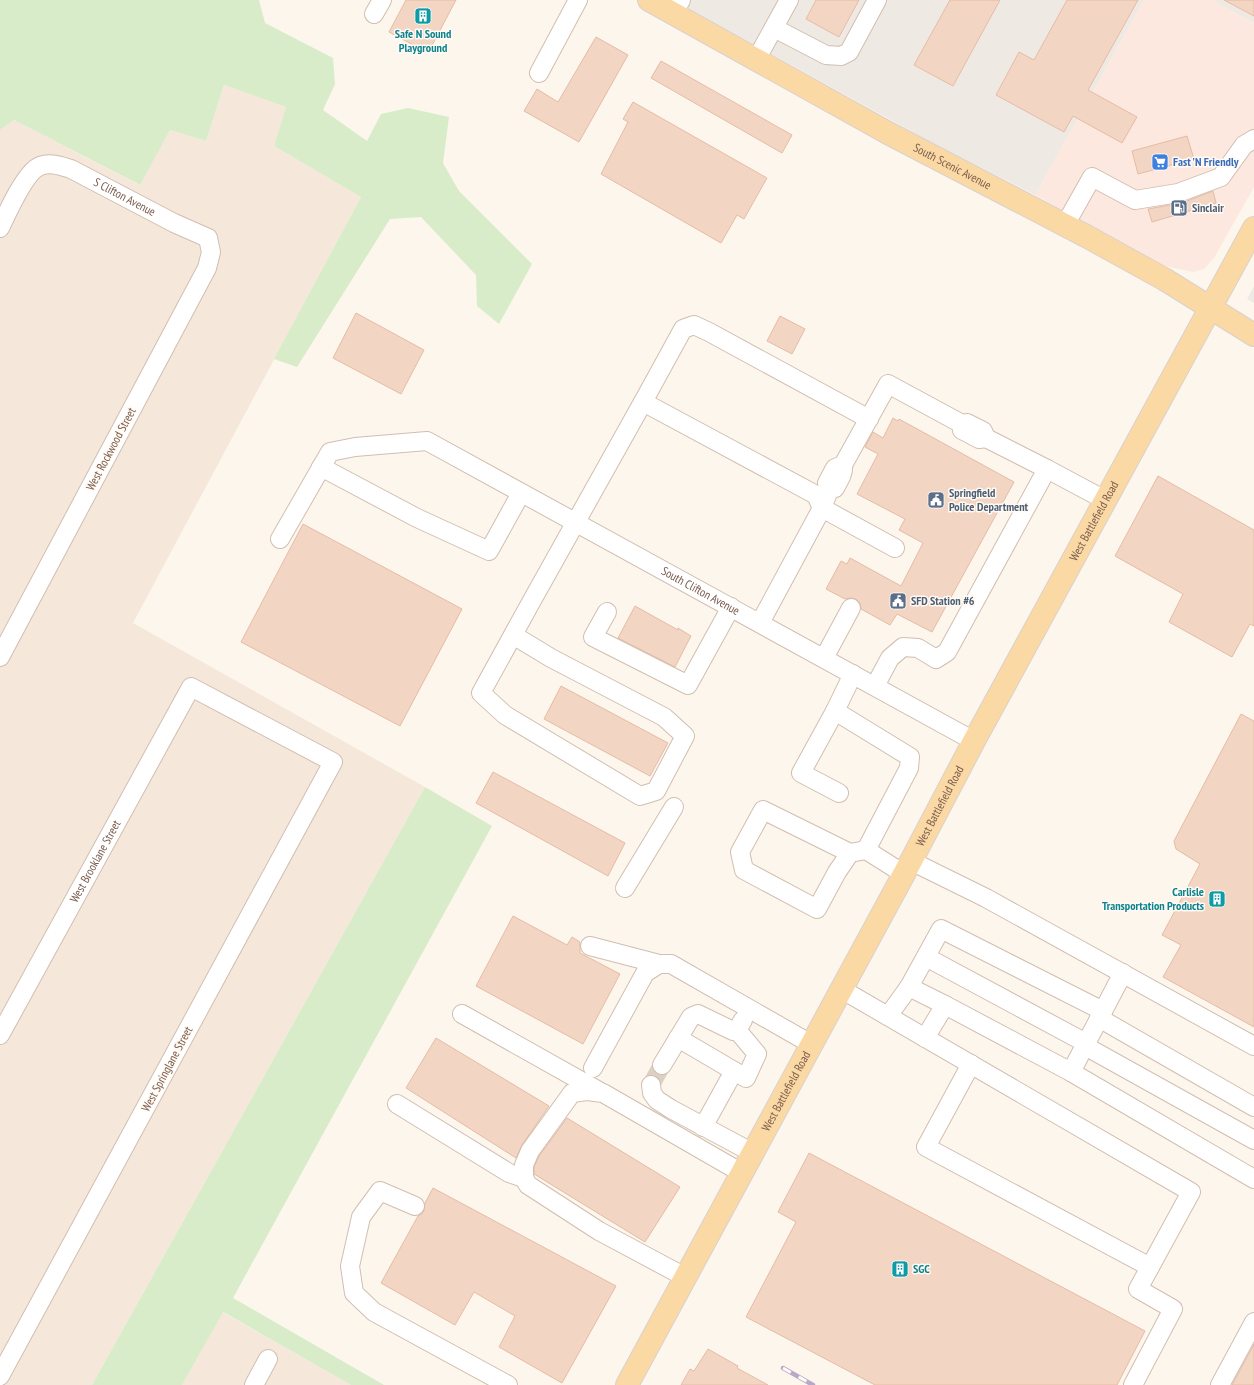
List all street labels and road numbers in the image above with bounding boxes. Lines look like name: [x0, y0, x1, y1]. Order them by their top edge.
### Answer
street label: South Scenic Avenue: [911, 140, 994, 192]
street label: S Clifton Avenue: [91, 174, 158, 219]
street label: West Rockwood Street: [82, 404, 139, 493]
street label: West Battlefield Road: [1066, 478, 1121, 563]
street label: South Clifton Avenue: [659, 563, 742, 618]
street label: West Battlefield Road: [912, 763, 967, 849]
street label: West Brooklane Street: [66, 817, 124, 905]
street label: West Springlane Street: [138, 1023, 196, 1114]
street label: West Battlefield Road: [758, 1049, 813, 1134]

